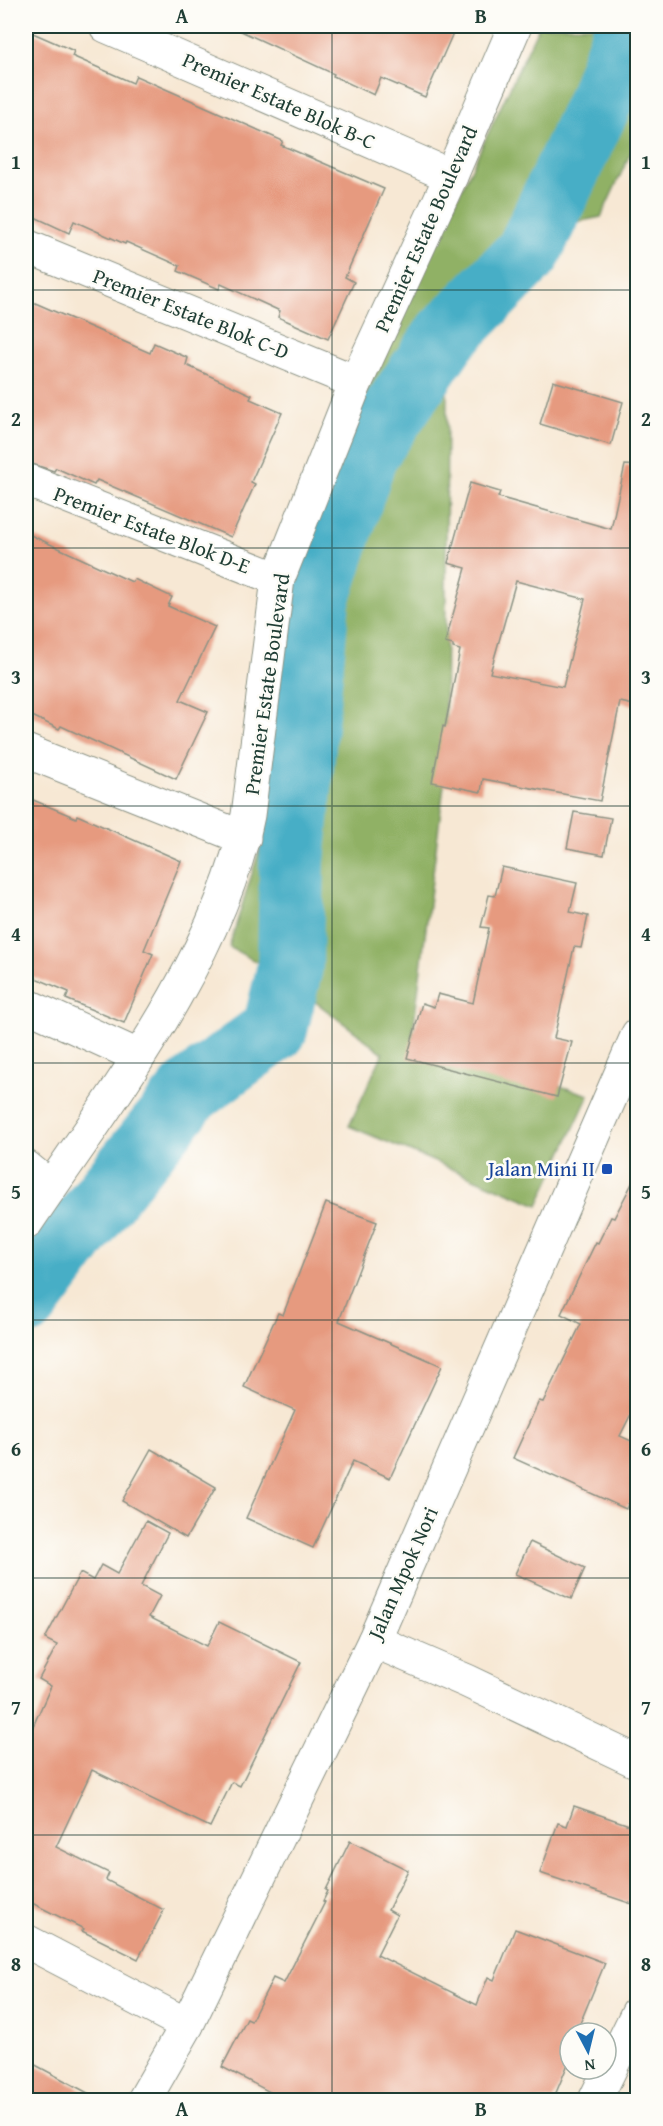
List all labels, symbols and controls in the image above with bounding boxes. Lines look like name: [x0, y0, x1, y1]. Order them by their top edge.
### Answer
text: A: [176, 1, 189, 30]
text: B: [475, 1, 487, 30]
street label: Premier Estate Blok B-C: [178, 44, 381, 157]
street label: Premier Estate Boulevard: [366, 120, 485, 337]
text: 1: [11, 147, 21, 176]
text: 1: [641, 147, 651, 176]
street label: Premier Estate Blok C-D: [88, 260, 294, 367]
text: 2: [11, 404, 21, 433]
text: 2: [641, 404, 651, 433]
street label: Premier Estate Blok D-E: [49, 478, 255, 581]
street label: Premier Estate Boulevard: [236, 570, 297, 797]
text: 3: [11, 662, 21, 691]
text: 3: [641, 662, 651, 691]
text: 4: [11, 919, 21, 948]
text: 4: [641, 919, 651, 948]
place label: Jalan Mini II: [485, 1153, 595, 1184]
marker: Jalan Mini II: [600, 1162, 614, 1176]
text: 5: [11, 1177, 21, 1206]
text: 5: [641, 1177, 651, 1206]
text: 6: [11, 1434, 21, 1463]
text: 6: [641, 1434, 651, 1463]
street label: Jalan Mpok Nori: [358, 1501, 446, 1647]
text: 7: [11, 1692, 21, 1721]
text: 7: [641, 1692, 651, 1721]
text: 8: [11, 1949, 21, 1978]
text: 8: [641, 1949, 651, 1978]
north arrow: [558, 2021, 618, 2081]
text: N: [583, 2053, 597, 2078]
text: A: [176, 2094, 189, 2123]
text: B: [475, 2094, 487, 2123]

